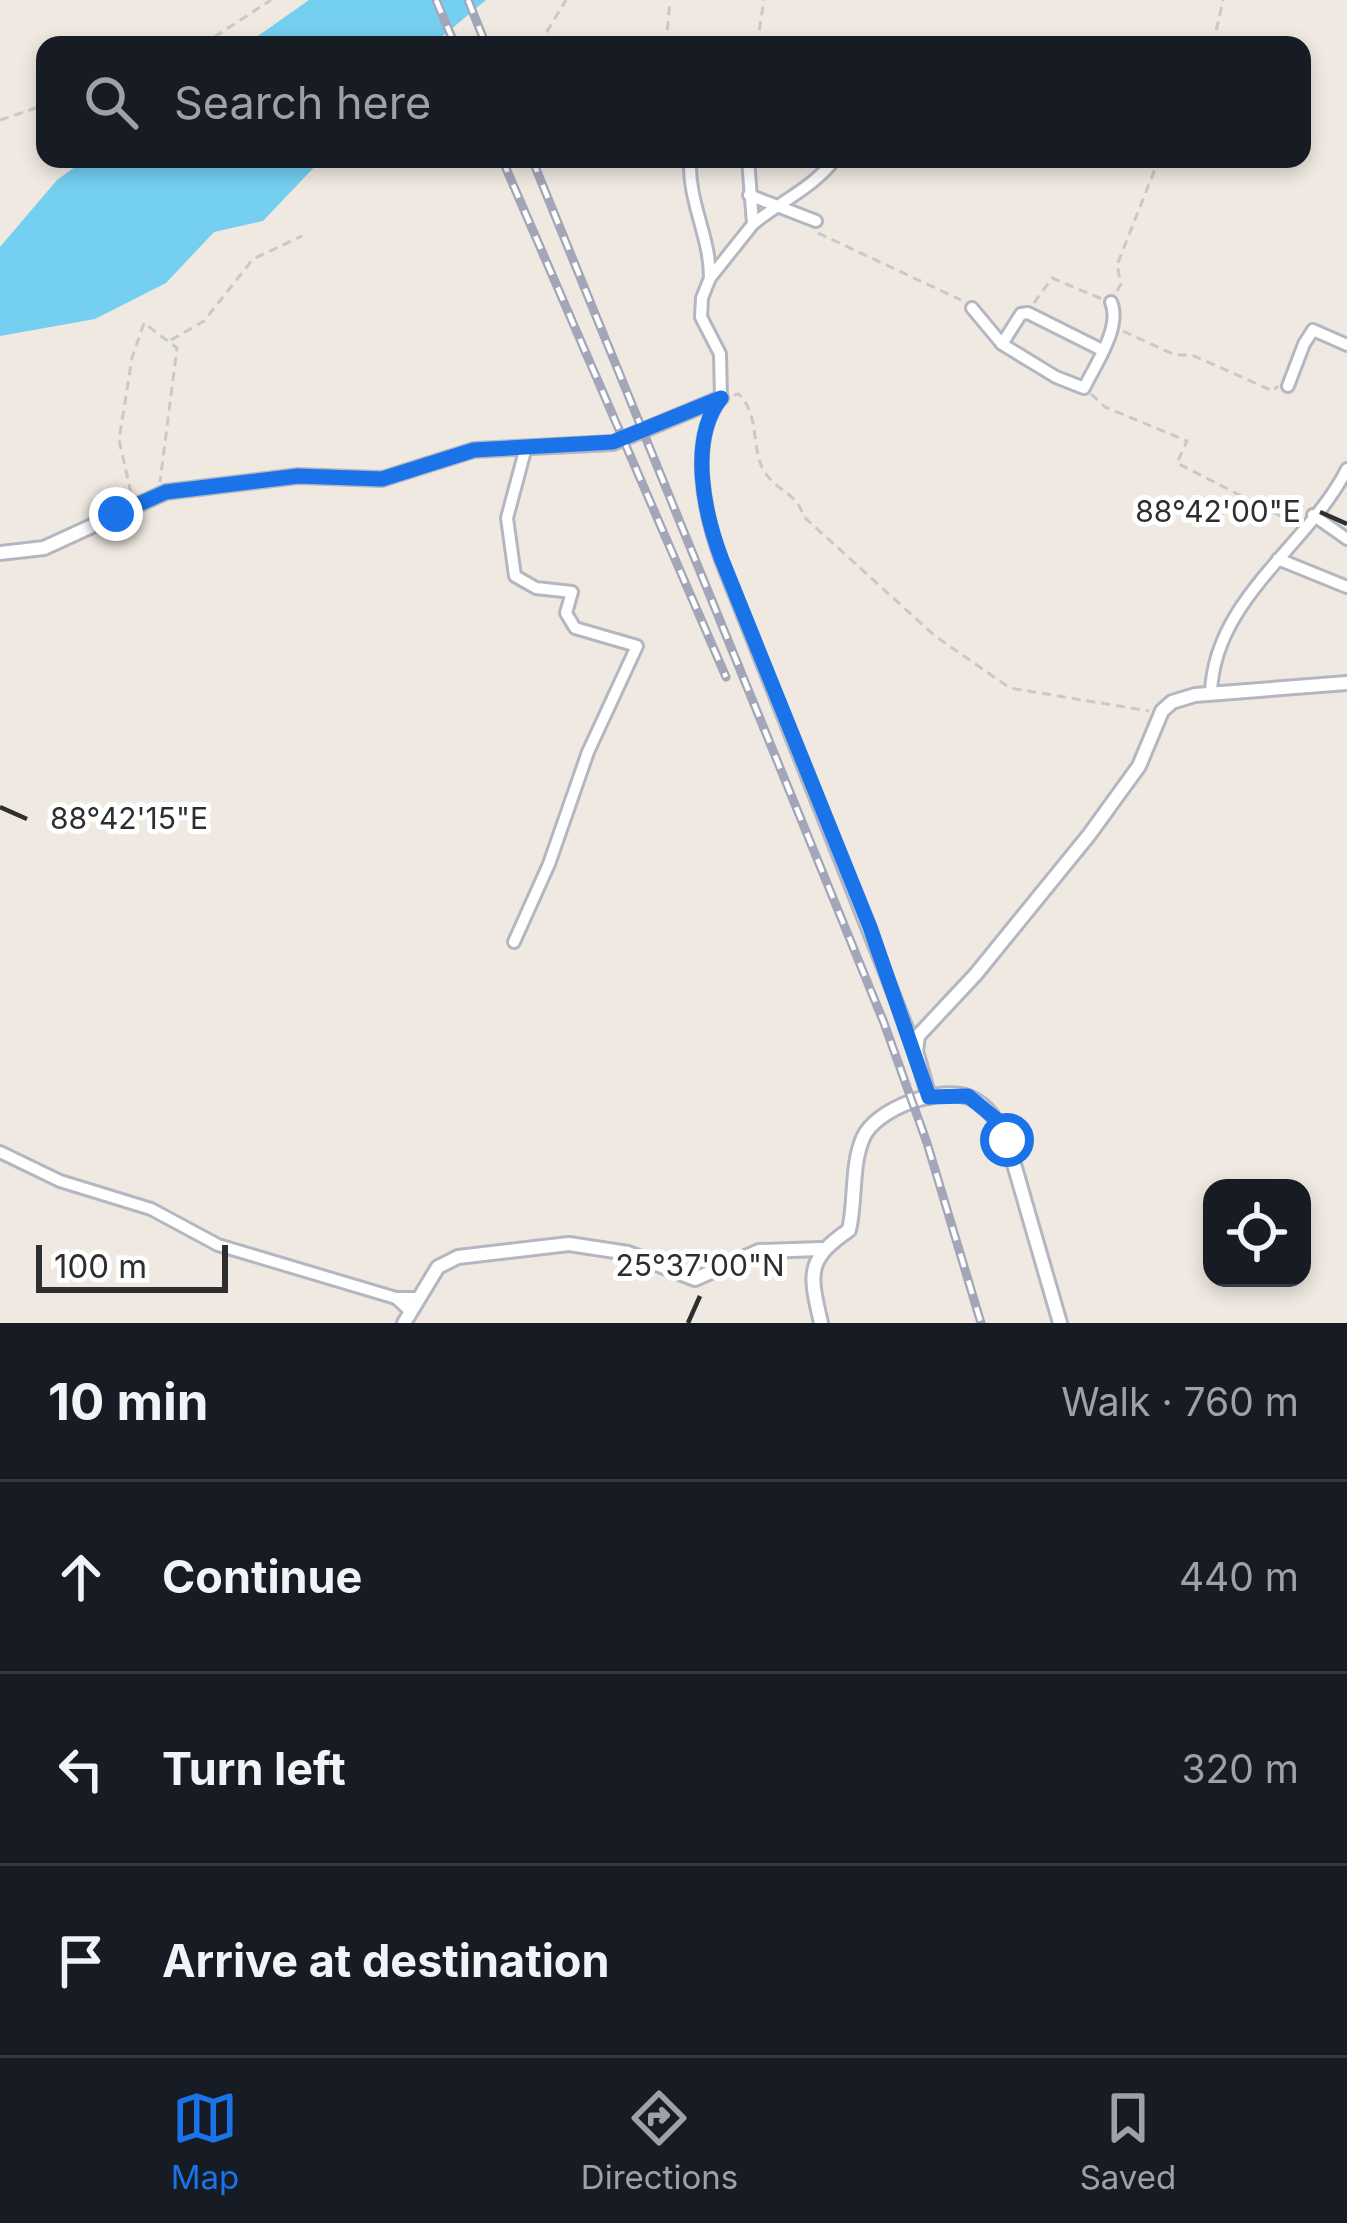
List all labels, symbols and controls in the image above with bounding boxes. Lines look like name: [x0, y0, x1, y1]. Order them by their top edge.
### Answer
search box: [36, 36, 1311, 168]
icon: search: [78, 69, 144, 135]
text: Search here: [174, 75, 431, 130]
route end: [89, 487, 143, 541]
text: 88°42'00"E: [1135, 493, 1301, 529]
text: 88°42'15"E: [50, 800, 208, 836]
route start: [980, 1113, 1034, 1167]
map controls: [1203, 1179, 1311, 1287]
button: locate: [1203, 1179, 1311, 1287]
scale bar: [36, 1239, 228, 1292]
text: 100 m: [54, 1246, 147, 1286]
text: 25°37'00"N: [615, 1247, 785, 1283]
text: 10 min: [48, 1371, 209, 1432]
text: Walk · 760 m: [1061, 1378, 1299, 1425]
icon: ahead: [48, 1544, 114, 1610]
text: Continue: [162, 1549, 362, 1604]
text: 440 m: [1179, 1553, 1299, 1600]
icon: left: [48, 1736, 114, 1802]
text: Turn left: [162, 1741, 346, 1796]
text: 320 m: [1181, 1745, 1299, 1792]
icon: arrive: [48, 1928, 114, 1994]
text: Arrive at destination: [162, 1933, 609, 1988]
tab: Map: [171, 2085, 239, 2197]
tab: Directions: [581, 2085, 738, 2197]
tab: Saved: [1080, 2085, 1176, 2197]

